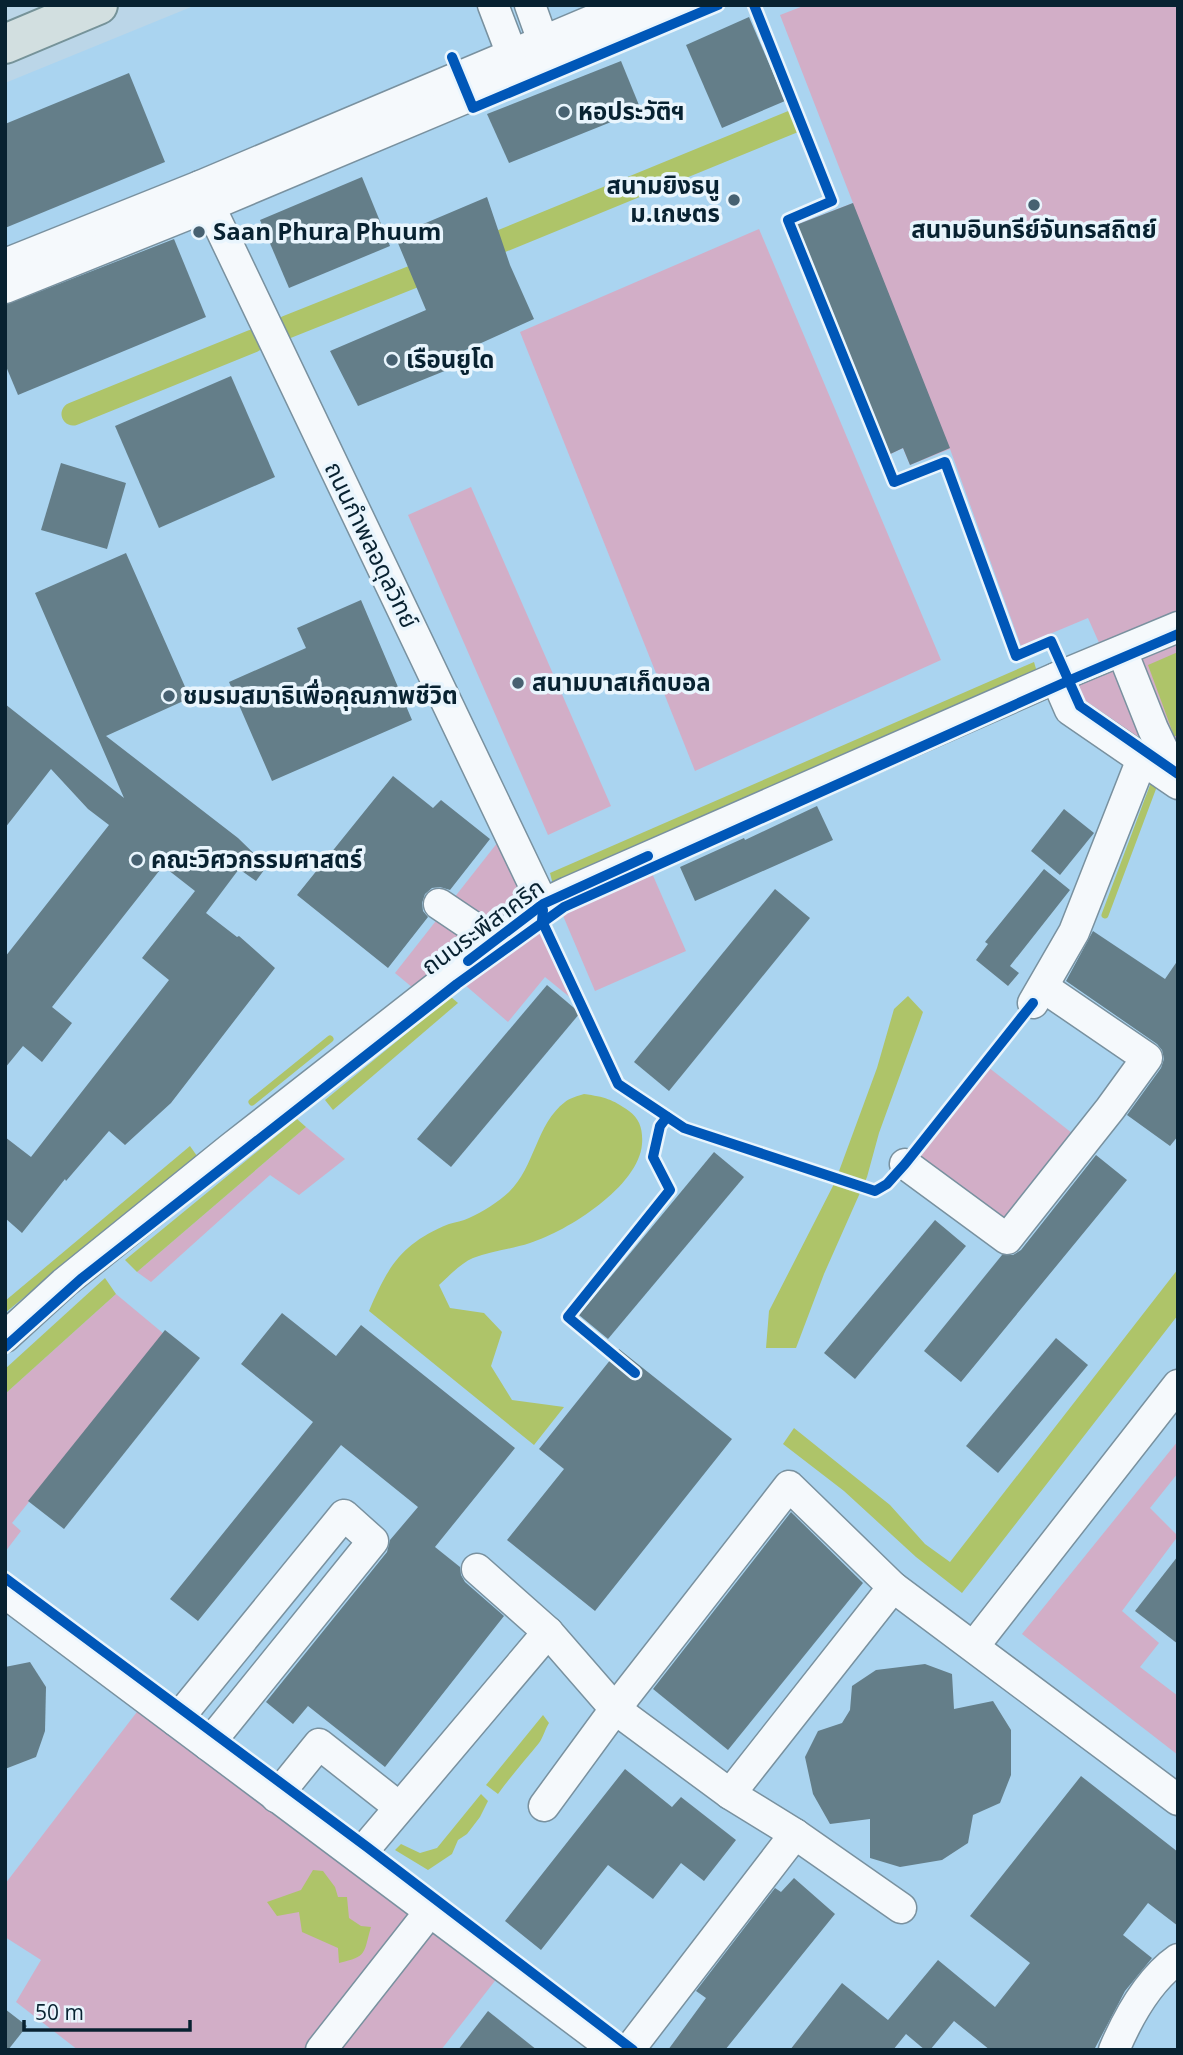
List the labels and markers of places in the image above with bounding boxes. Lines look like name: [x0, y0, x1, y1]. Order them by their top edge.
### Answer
place label: หอประวัติฯ: [578, 94, 685, 127]
marker: หอประวัติฯ: [556, 104, 572, 120]
place label: สนามยิงธนู ม.เกษตร: [607, 168, 720, 229]
marker: สนามยิงธนู ม.เกษตร: [726, 192, 742, 208]
marker: สนามอินทรีย์จันทรสถิตย์: [1026, 197, 1042, 213]
place label: สนามอินทรีย์จันทรสถิตย์: [911, 212, 1157, 245]
place label: Saan Phura Phuum: [213, 214, 441, 247]
marker: Saan Phura Phuum: [191, 224, 207, 240]
place label: เรือนยูโด: [406, 342, 495, 375]
marker: เรือนยูโด: [384, 352, 400, 368]
place label: สนามบาสเก็ตบอล: [532, 665, 711, 698]
marker: สนามบาสเก็ตบอล: [510, 675, 526, 691]
place label: ชมรมสมาธิเพื่อคุณภาพชีวิต: [183, 678, 458, 711]
marker: ชมรมสมาธิเพื่อคุณภาพชีวิต: [161, 688, 177, 704]
place label: คณะวิศวกรรมศาสตร์: [151, 842, 363, 875]
marker: คณะวิศวกรรมศาสตร์: [129, 852, 145, 868]

